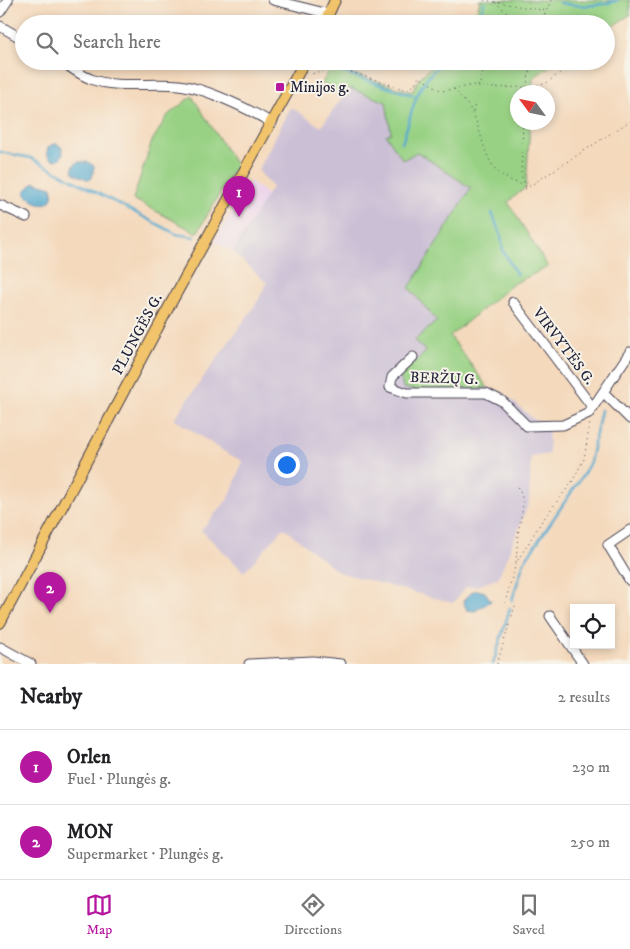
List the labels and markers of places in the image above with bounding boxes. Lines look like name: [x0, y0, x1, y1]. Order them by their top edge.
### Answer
place label: Minijos g.: [290, 78, 349, 97]
marker: Minijos g.: [274, 81, 286, 93]
pin: 1: [223, 176, 255, 217]
pin: 2: [34, 572, 66, 613]

